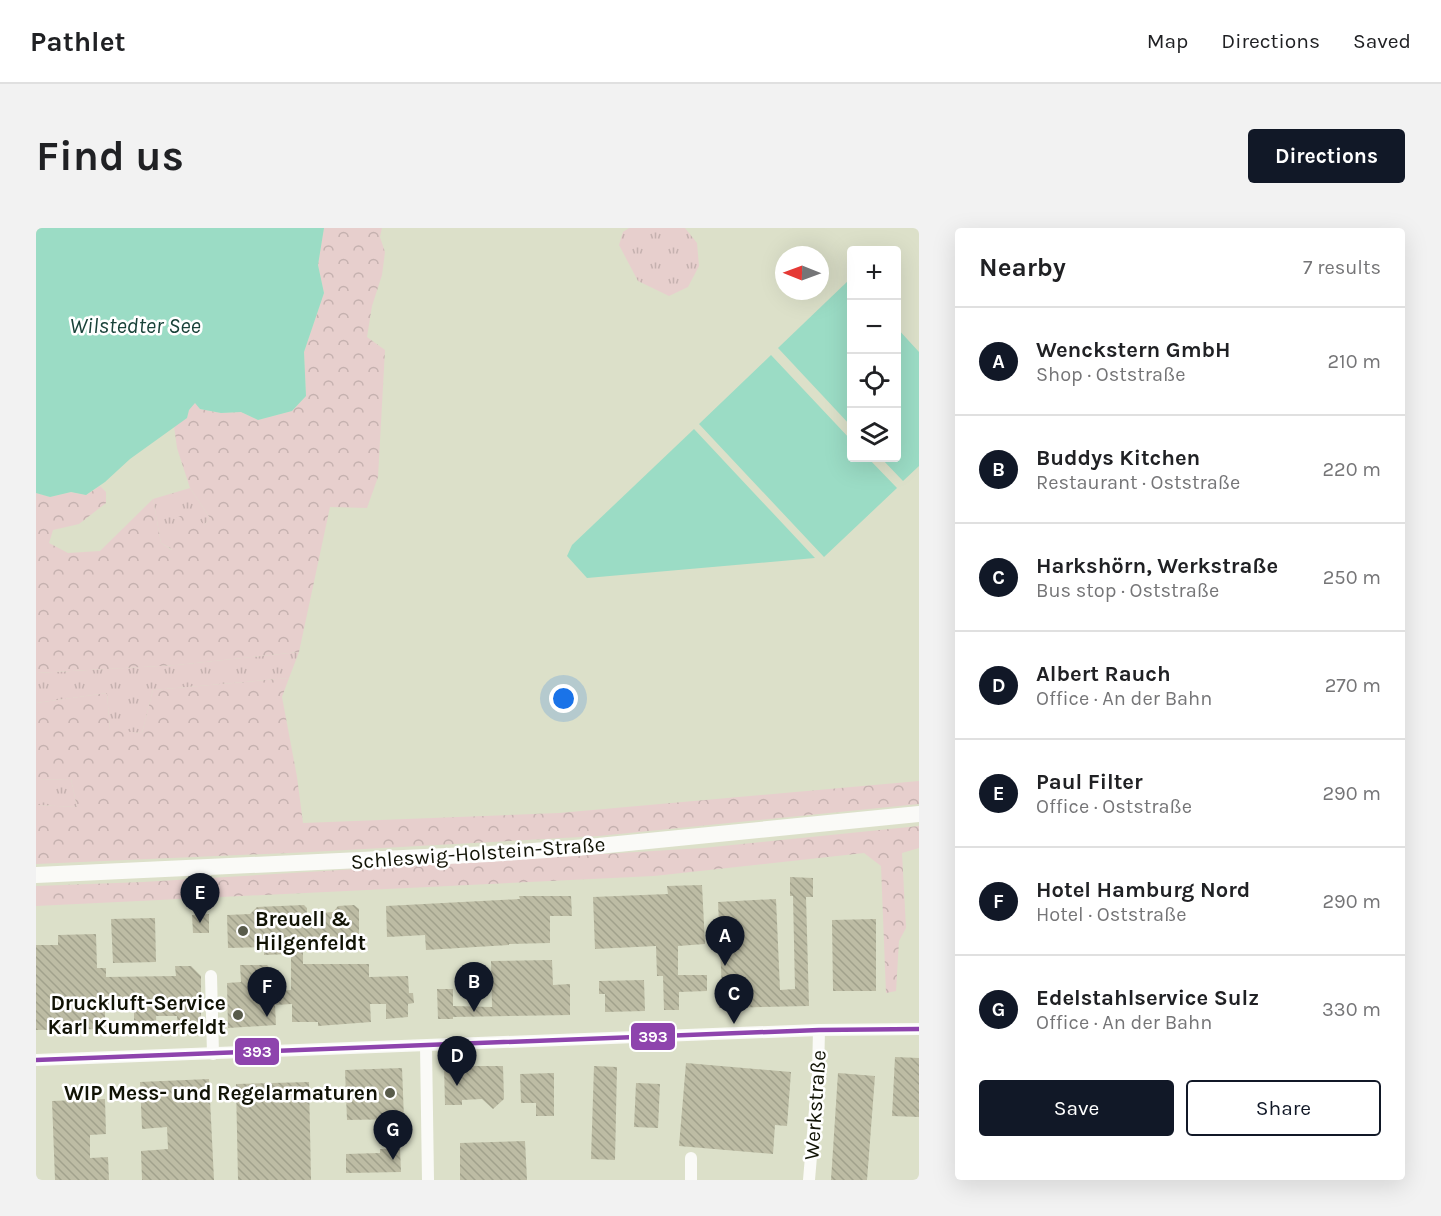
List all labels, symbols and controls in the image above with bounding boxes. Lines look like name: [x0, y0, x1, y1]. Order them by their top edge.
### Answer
text: Pathlet: [30, 25, 126, 58]
text: Map: [1147, 29, 1188, 53]
text: Directions: [1221, 29, 1320, 53]
text: Saved: [1353, 29, 1411, 53]
button: Directions: [1248, 129, 1405, 183]
text: Find us: [36, 131, 184, 181]
north arrow: [775, 246, 829, 300]
map controls: [847, 246, 901, 462]
button: +: [847, 246, 901, 300]
text: Nearby: [979, 252, 1066, 283]
text: 7 results: [1303, 256, 1381, 279]
button: −: [847, 300, 901, 354]
water label: Wilstedter See: [69, 313, 201, 339]
text: Wenckstern GmbH: [1036, 337, 1231, 363]
text: A: [992, 350, 1005, 373]
text: 210 m: [1327, 350, 1381, 373]
button: locate: [847, 354, 901, 408]
text: Shop · Oststraße: [1036, 363, 1186, 386]
button: layers: [847, 408, 901, 462]
text: Buddys Kitchen: [1036, 445, 1200, 471]
text: B: [992, 458, 1005, 481]
text: 220 m: [1322, 458, 1381, 481]
text: Restaurant · Oststraße: [1036, 471, 1240, 494]
text: Harkshörn, Werkstraße: [1036, 553, 1278, 579]
text: C: [992, 566, 1005, 589]
text: 250 m: [1323, 566, 1381, 589]
text: Bus stop · Oststraße: [1036, 579, 1219, 602]
text: Albert Rauch: [1036, 661, 1171, 687]
text: D: [992, 674, 1005, 697]
text: 270 m: [1325, 674, 1381, 697]
your location: [549, 684, 578, 713]
text: Office · An der Bahn: [1036, 687, 1212, 710]
text: Paul Filter: [1036, 769, 1143, 795]
text: E: [993, 782, 1004, 805]
text: 290 m: [1322, 782, 1381, 805]
text: Office · Oststraße: [1036, 795, 1192, 818]
street label: Schleswig-Holstein-Straße: [350, 832, 606, 874]
pin: E: [180, 874, 220, 923]
text: Hotel Hamburg Nord: [1036, 877, 1250, 903]
text: F: [993, 890, 1004, 913]
text: 290 m: [1322, 890, 1381, 913]
text: Hotel · Oststraße: [1036, 903, 1187, 926]
place label: Breuell & Hilgenfeldt: [255, 907, 366, 955]
pin: A: [706, 916, 744, 966]
marker: Breuell & Hilgenfeldt: [236, 924, 250, 938]
pin: B: [454, 962, 494, 1012]
pin: F: [248, 968, 286, 1017]
pin: C: [714, 974, 754, 1024]
text: Edelstahlservice Sulz: [1036, 985, 1259, 1011]
place label: Druckluft-Service Karl Kummerfeldt: [47, 991, 226, 1039]
text: G: [992, 998, 1005, 1021]
text: 330 m: [1322, 998, 1381, 1021]
marker: Druckluft-Service Karl Kummerfeldt: [231, 1008, 245, 1022]
text: Office · An der Bahn: [1036, 1011, 1212, 1034]
line badge: 393: [630, 1022, 676, 1051]
text: 393: [638, 1027, 668, 1046]
pin: D: [438, 1036, 476, 1086]
line badge: 393: [234, 1037, 280, 1066]
text: 393: [242, 1042, 272, 1061]
street label: Werkstraße: [799, 1049, 831, 1161]
button: Save: [979, 1080, 1174, 1136]
button: Share: [1186, 1080, 1381, 1136]
place label: WIP Mess- und Regelarmaturen: [64, 1081, 378, 1105]
marker: WIP Mess- und Regelarmaturen: [383, 1086, 397, 1100]
pin: G: [374, 1110, 412, 1160]

